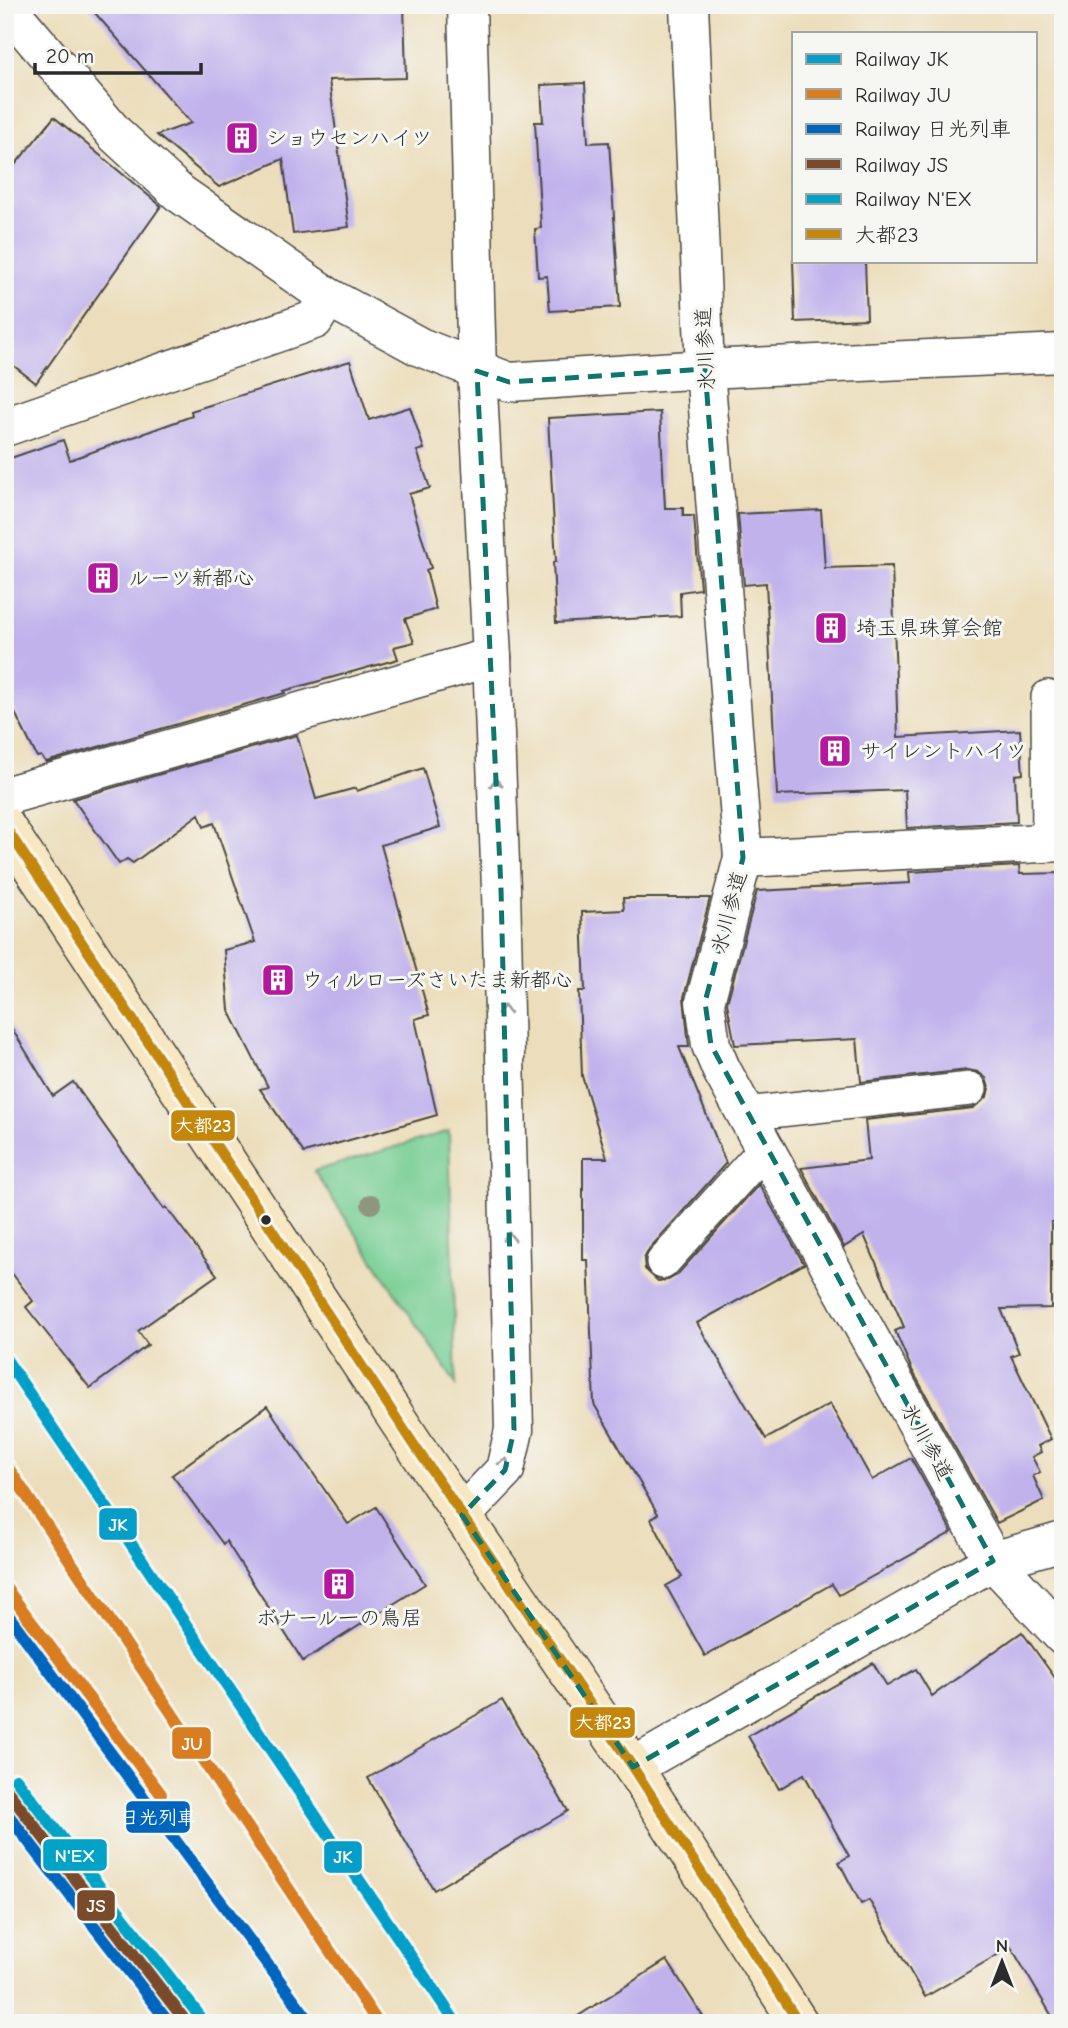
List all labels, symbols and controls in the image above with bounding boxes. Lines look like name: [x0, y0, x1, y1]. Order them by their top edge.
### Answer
scale bar: [35, 32, 201, 76]
legend: [792, 32, 1036, 262]
text: 20 m: [46, 44, 94, 68]
text: Railway JK: [855, 47, 948, 71]
text: Railway JU: [855, 83, 951, 107]
text: Railway 日光列車: [855, 117, 1011, 141]
building icon: ショウセンハイツ: [223, 119, 261, 157]
place label: ショウセンハイツ: [266, 126, 432, 150]
text: Railway JS: [855, 153, 948, 177]
text: Railway N'EX: [855, 187, 972, 211]
text: 大都23: [855, 223, 919, 247]
street label: 氷川参道: [691, 306, 719, 392]
building icon: ルーツ新都心: [84, 559, 122, 597]
place label: ルーツ新都心: [128, 566, 254, 590]
building icon: 埼玉県珠算会館: [812, 609, 850, 647]
place label: 埼玉県珠算会館: [856, 616, 1003, 640]
building icon: サイレントハイツ: [816, 732, 854, 770]
place label: サイレントハイツ: [860, 739, 1027, 763]
one-way arrow: [489, 777, 504, 788]
street label: 氷川参道: [707, 868, 751, 956]
building icon: ウィルローズさいたま新都心: [259, 961, 297, 999]
place label: ウィルローズさいたま新都心: [302, 968, 572, 992]
one-way arrow: [496, 1004, 511, 1015]
line badge: 大都23: [170, 1109, 236, 1142]
text: 大都23: [175, 1115, 231, 1137]
unlabelled marker: [259, 1213, 273, 1227]
one-way arrow: [501, 1232, 517, 1242]
street label: 氷川参道: [896, 1399, 958, 1485]
one-way arrow: [497, 1457, 511, 1470]
line badge: JK: [98, 1507, 138, 1541]
text: JK: [108, 1514, 128, 1536]
building icon: ボナール一の鳥居: [320, 1565, 358, 1603]
place label: ボナール一の鳥居: [256, 1606, 422, 1630]
line badge: 大都23: [569, 1706, 636, 1739]
text: 大都23: [575, 1712, 631, 1734]
line badge: JU: [171, 1726, 212, 1760]
text: JU: [181, 1733, 203, 1755]
line badge: 日光列車: [125, 1800, 191, 1834]
text: 日光列車: [120, 1807, 196, 1829]
line badge: N'EX: [42, 1838, 108, 1872]
line badge: JK: [323, 1840, 363, 1874]
text: N'EX: [54, 1845, 96, 1867]
text: JK: [333, 1846, 353, 1868]
line badge: JS: [76, 1889, 116, 1922]
text: JS: [86, 1895, 106, 1917]
north arrow: [967, 1926, 1036, 1996]
text: N: [996, 1935, 1008, 1957]

